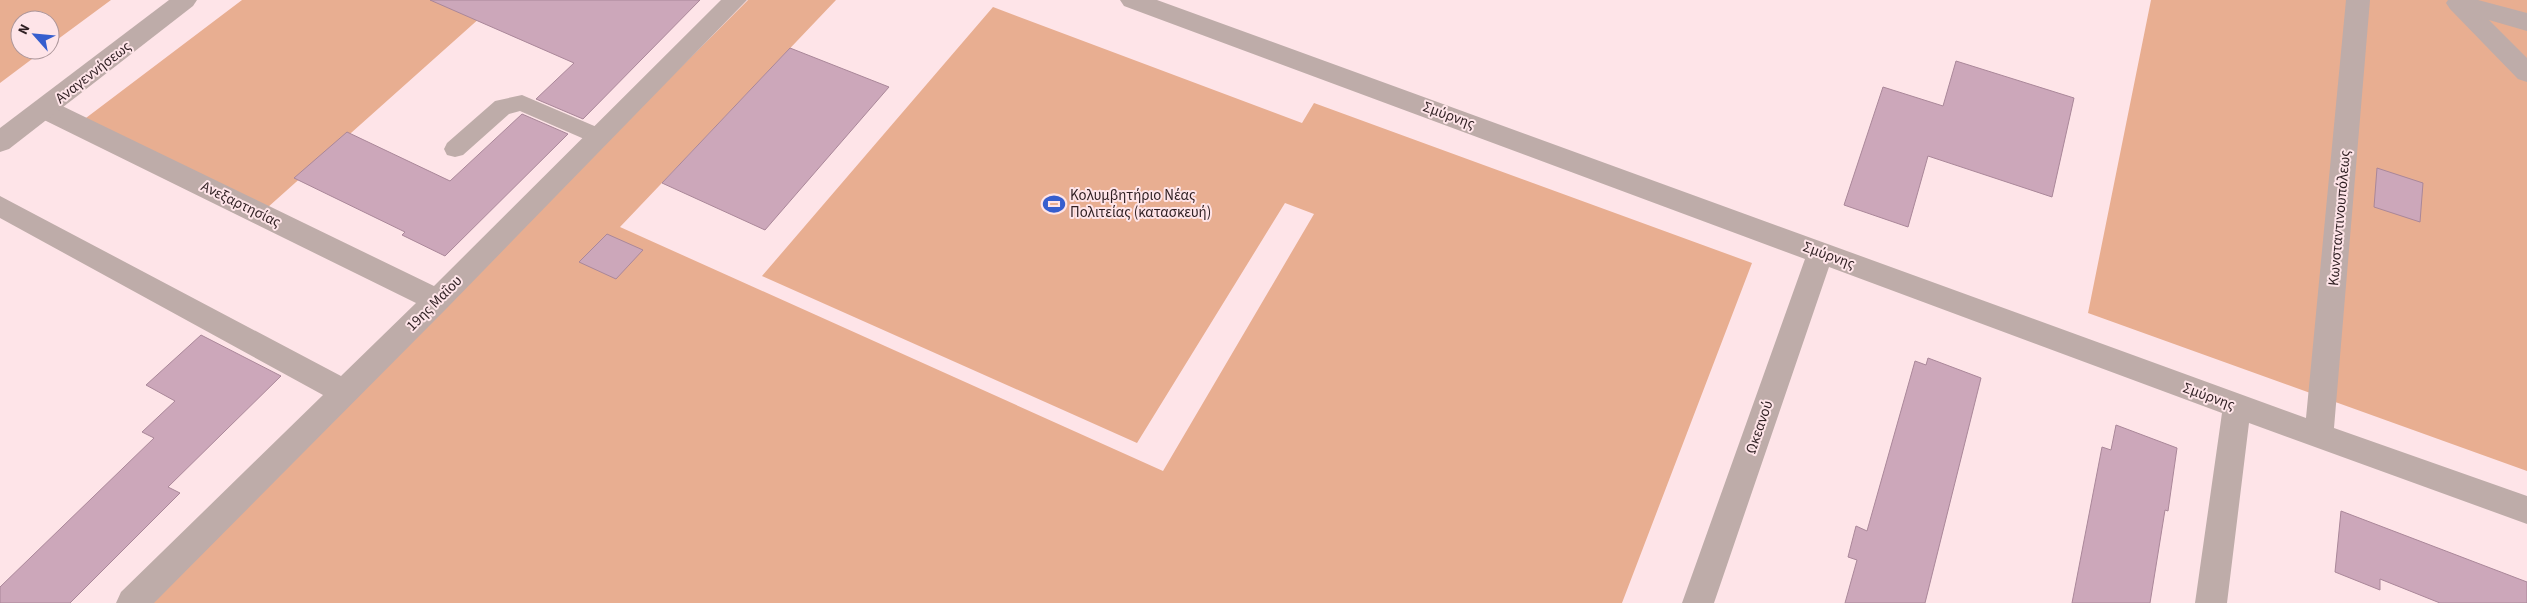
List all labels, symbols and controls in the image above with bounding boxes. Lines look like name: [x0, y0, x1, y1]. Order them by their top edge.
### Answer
north arrow: [10, 10, 60, 60]
text: N: [13, 21, 35, 38]
street label: Αναγεννήσεως: [51, 36, 136, 109]
street label: Σμύρνης: [1420, 96, 1478, 135]
street label: Κωνσταντινουπόλεως: [2323, 149, 2356, 287]
street label: Ανεξαρτησίας: [197, 176, 285, 233]
place label: Κολυμβητήριο Νέας Πολιτείας (κατασκευή): [1070, 185, 1211, 223]
sports icon: Κολυμβητήριο Νέας Πολιτείας (κατασκευή): [1041, 191, 1067, 217]
street label: Σμύρνης: [1800, 236, 1858, 275]
street label: 19ης Μαΐου: [402, 271, 467, 336]
street label: Σμύρνης: [2180, 377, 2238, 416]
street label: Ωκεανού: [1741, 398, 1778, 457]

